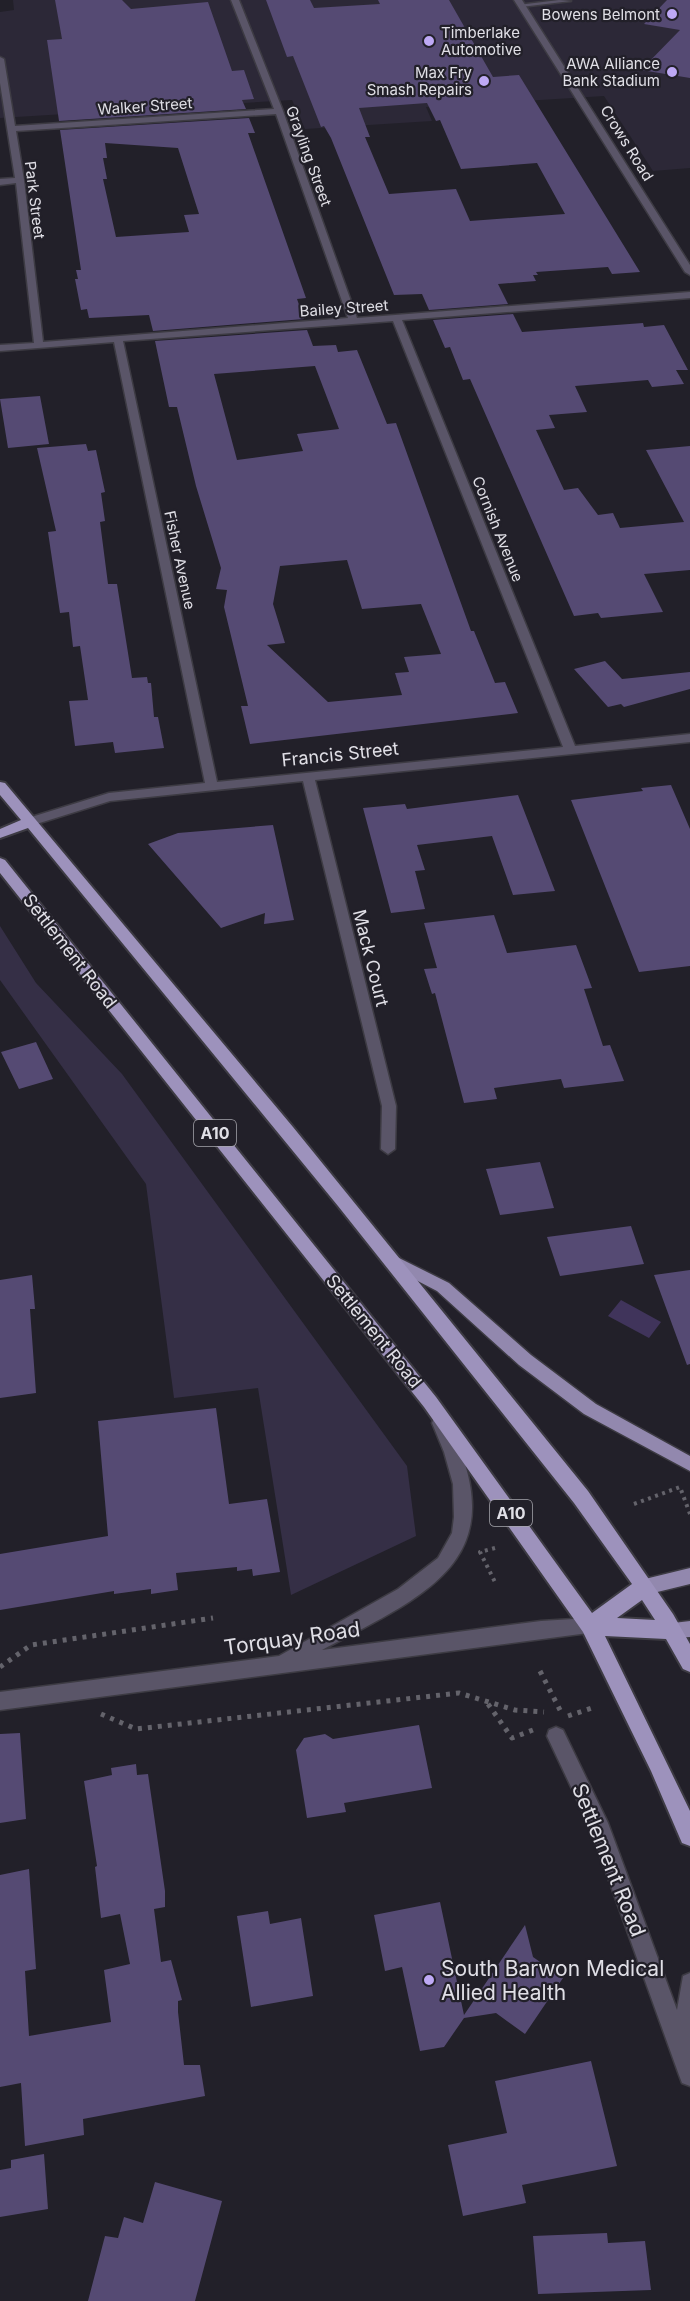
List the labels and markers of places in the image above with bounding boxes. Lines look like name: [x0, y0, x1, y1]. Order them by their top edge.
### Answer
place label: Bowens Belmont: [542, 5, 660, 24]
marker: Bowens Belmont: [665, 7, 679, 21]
place label: Timberlake Automotive: [441, 23, 522, 59]
marker: Timberlake Automotive: [422, 34, 436, 48]
place label: AWA Alliance Bank Stadium: [563, 54, 660, 90]
place label: Max Fry Smash Repairs: [367, 63, 473, 99]
marker: AWA Alliance Bank Stadium: [665, 65, 679, 79]
marker: Max Fry Smash Repairs: [477, 74, 491, 88]
place label: South Barwon Medical Allied Health: [441, 1956, 664, 2005]
marker: South Barwon Medical Allied Health: [422, 1973, 436, 1987]

